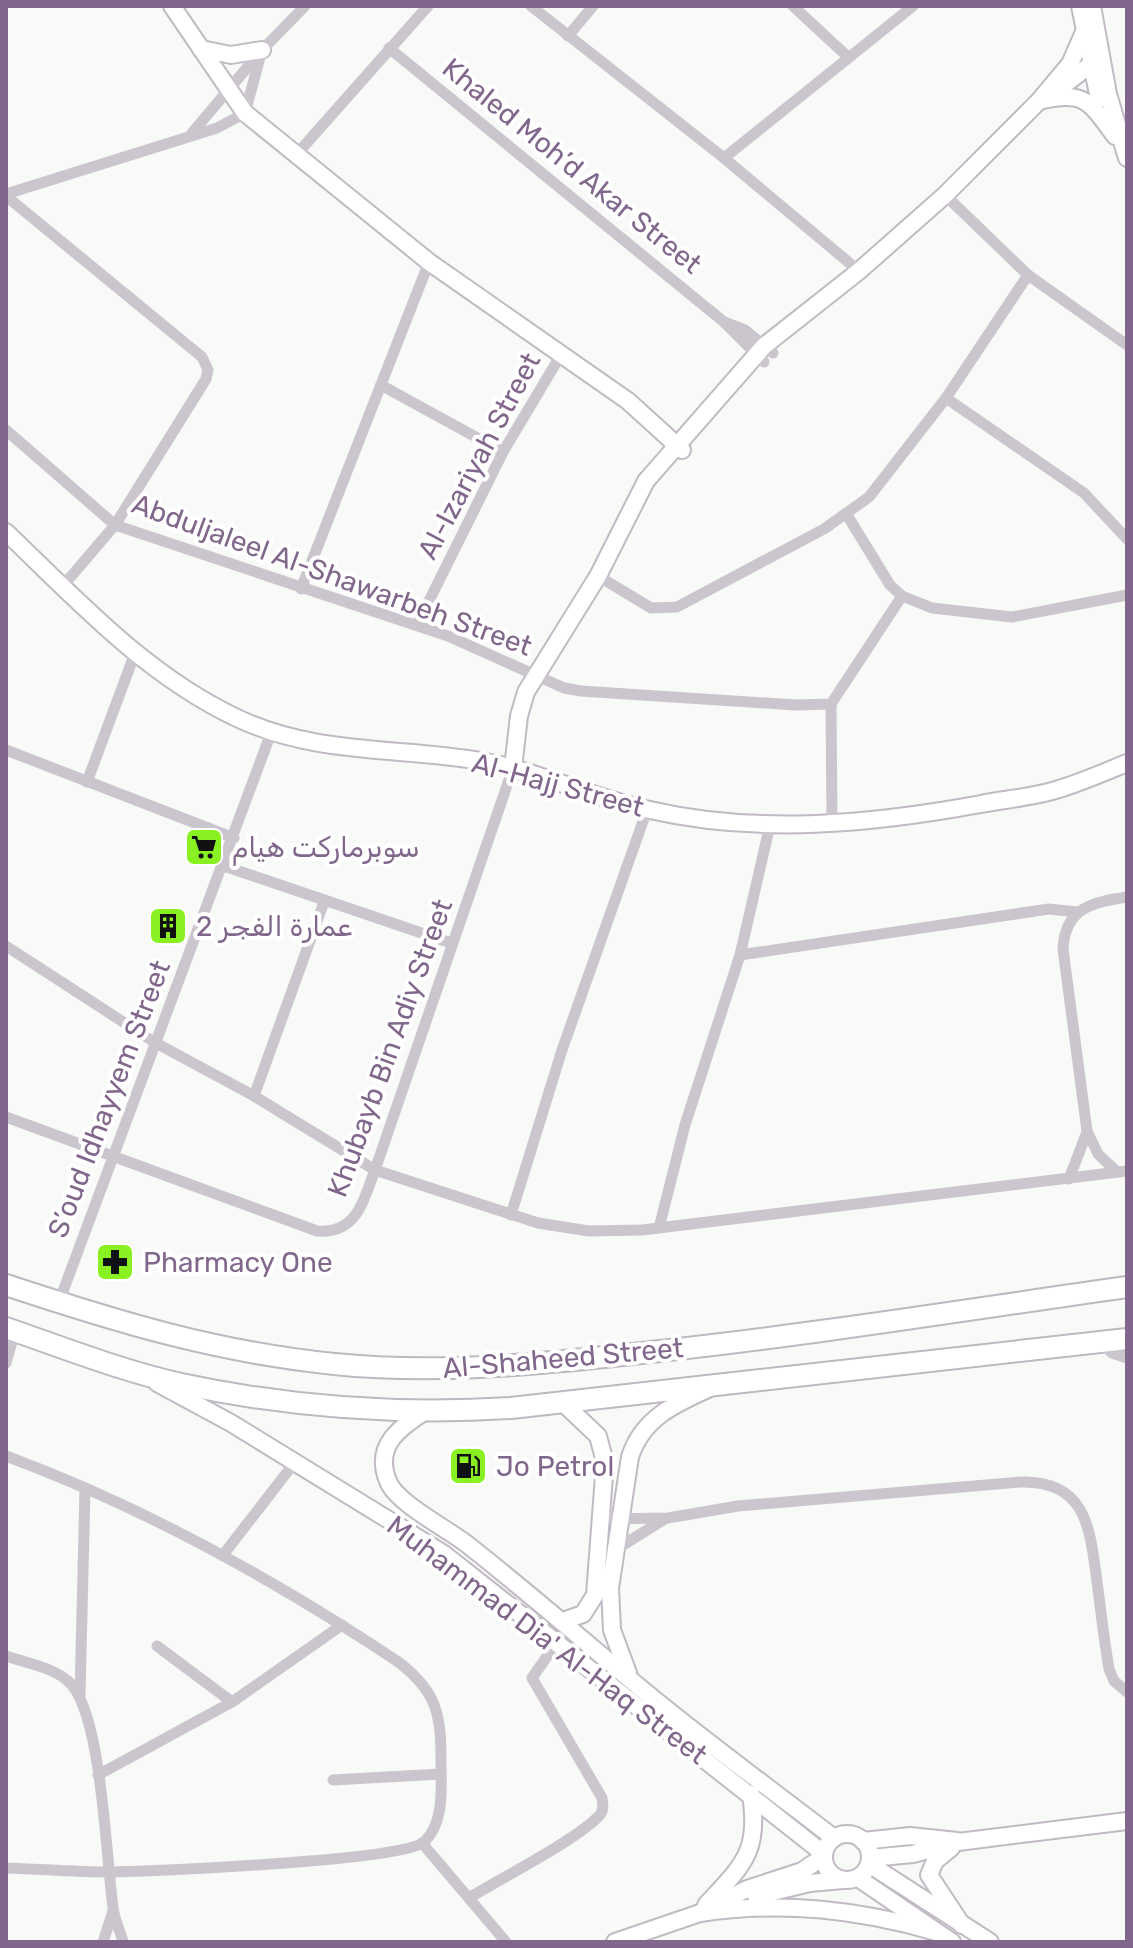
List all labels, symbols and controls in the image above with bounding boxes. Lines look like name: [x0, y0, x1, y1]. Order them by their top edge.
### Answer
street label: Khaled Moh’d Akar Street: [436, 51, 708, 281]
street label: Al-Izariyah Street: [411, 347, 547, 565]
street label: Abduljaleel Al-Shawarbeh Street: [128, 487, 537, 663]
street label: Al-Hajj Street: [468, 746, 648, 824]
supermarket icon: سوبرماركت هيام: [183, 826, 225, 868]
place label: سوبرماركت هيام: [232, 831, 420, 866]
street label: Khubayb Bin Adiy Street: [321, 894, 459, 1201]
building icon: عمارة الفجر 2: [147, 905, 189, 947]
place label: عمارة الفجر 2: [196, 910, 352, 943]
street label: S’oud Idhayyem Street: [41, 956, 177, 1242]
pharmacy icon: Pharmacy One: [94, 1241, 136, 1283]
place label: Pharmacy One: [143, 1246, 333, 1279]
street label: Al-Shaheed Street: [441, 1331, 685, 1385]
fuel station icon: Jo Petrol: [447, 1445, 489, 1487]
place label: Jo Petrol: [496, 1450, 614, 1483]
street label: Muhammad Dia' Al-Haq Street: [380, 1509, 714, 1771]

